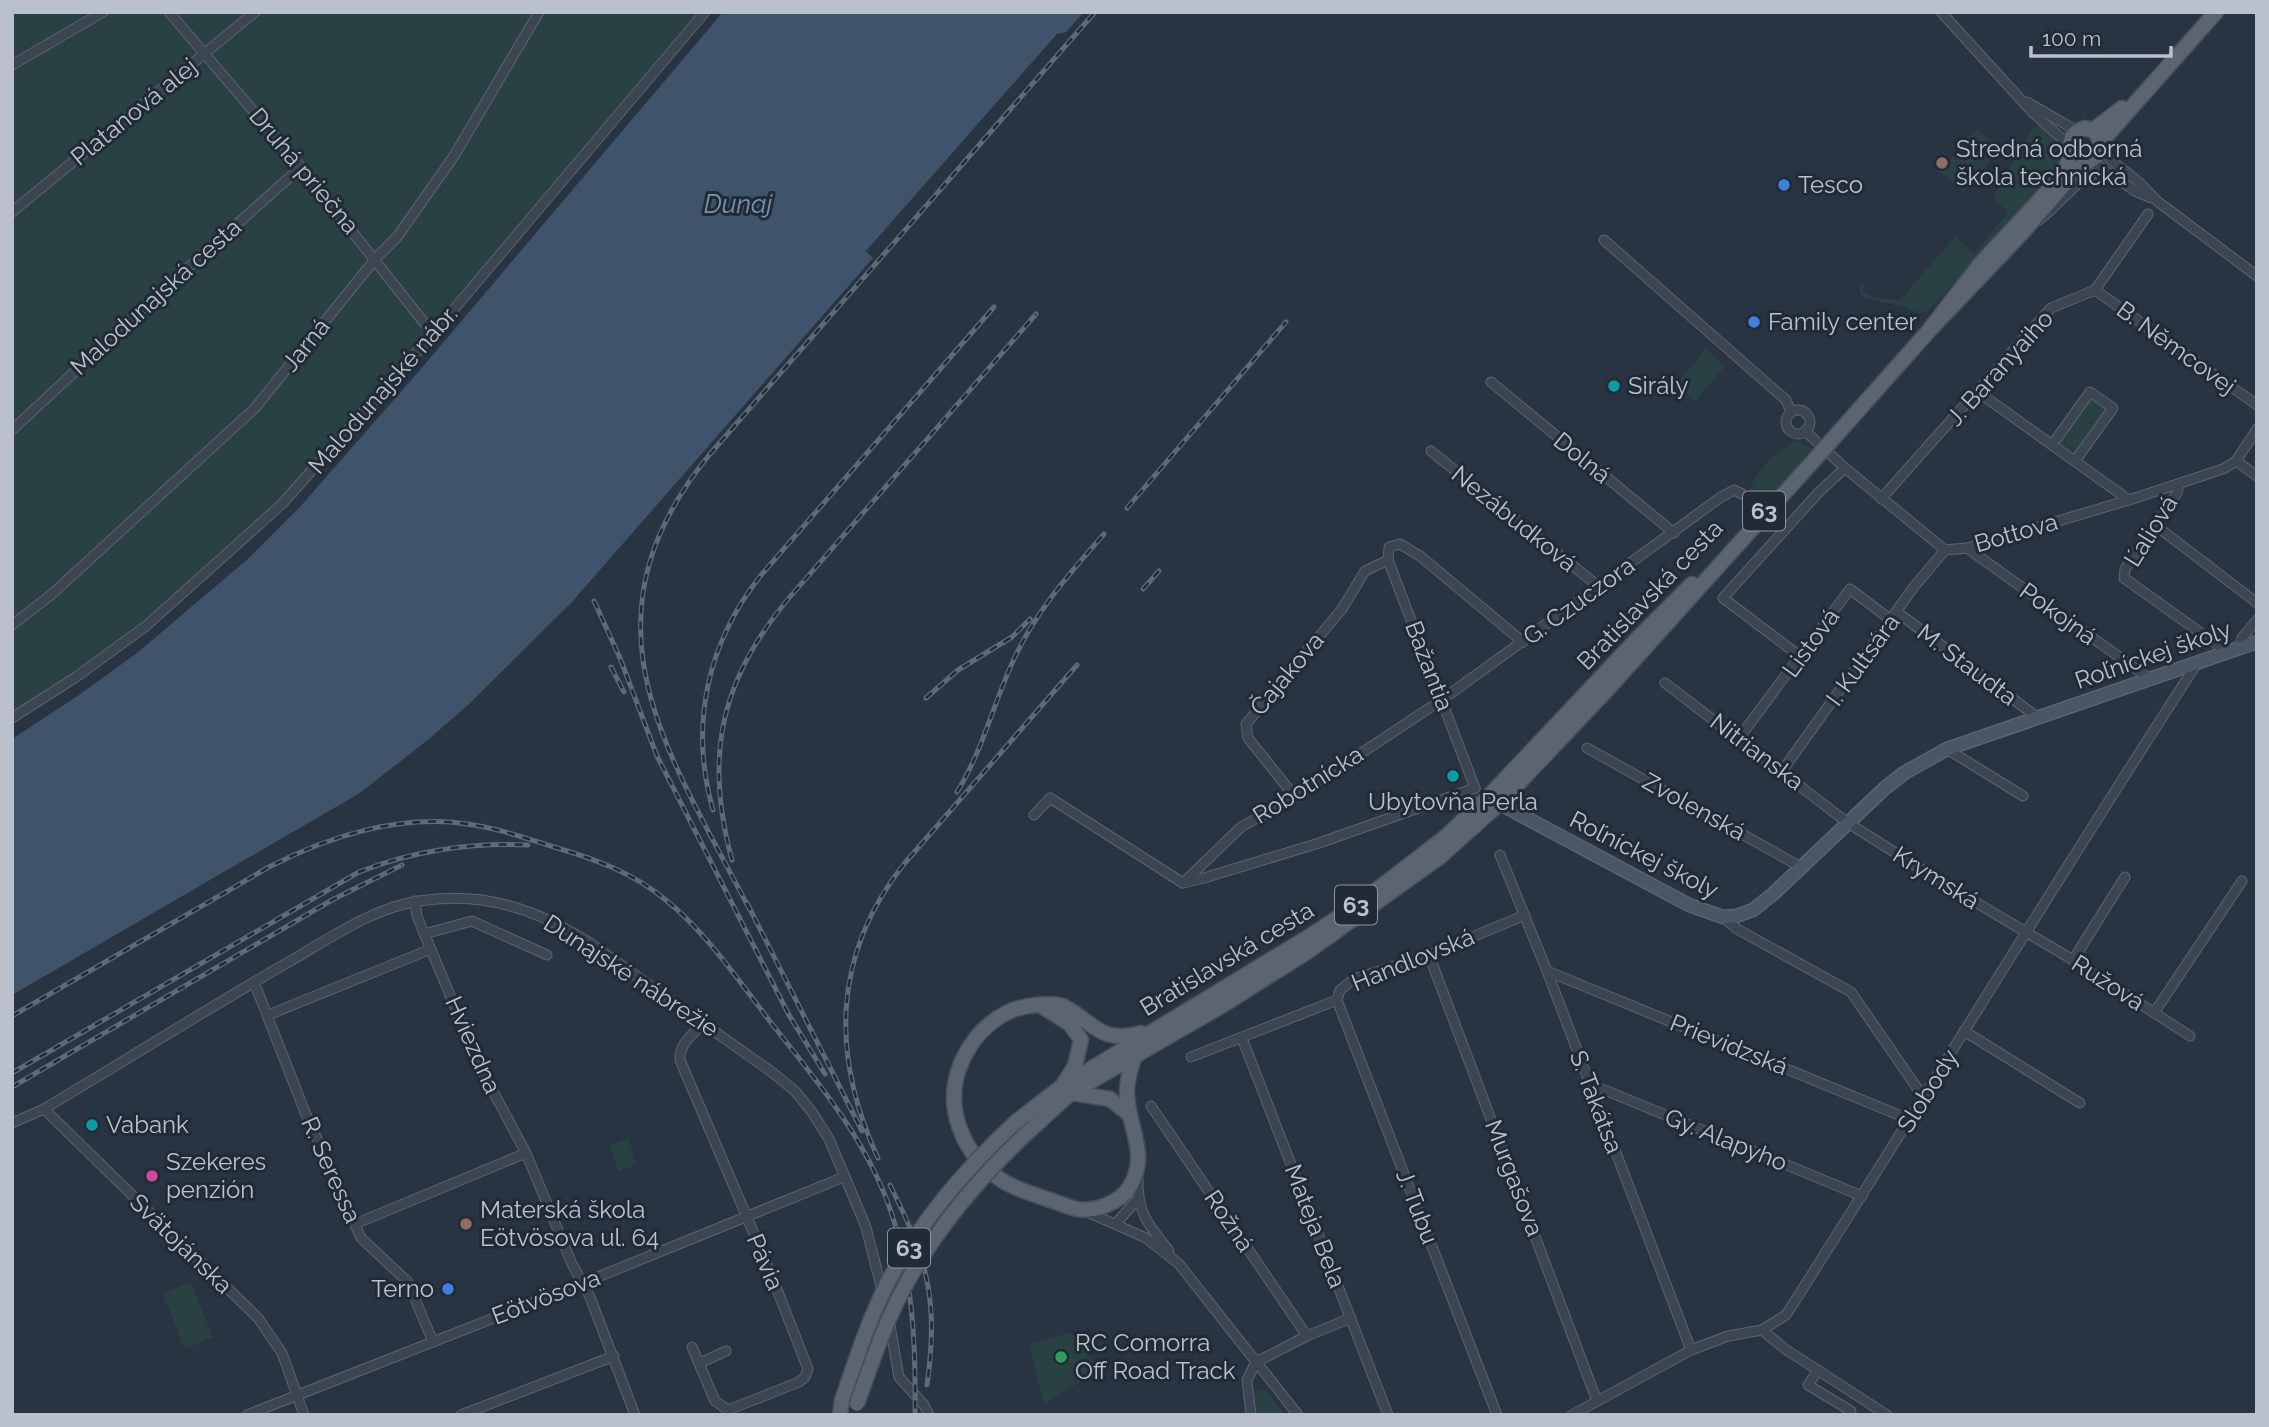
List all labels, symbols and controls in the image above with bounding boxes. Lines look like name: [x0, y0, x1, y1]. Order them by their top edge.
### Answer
scale bar: [2031, 14, 2171, 58]
text: 100 m: [2042, 26, 2101, 51]
street label: Platanová alej: [65, 52, 203, 171]
street label: Druhá priečna: [243, 102, 366, 240]
place label: Stredná odborná škola technická: [1956, 134, 2142, 191]
marker: Stredná odborná škola technická: [1934, 155, 1950, 171]
place label: Tesco: [1798, 170, 1863, 199]
marker: Tesco: [1776, 177, 1792, 193]
water label: Dunaj: [704, 189, 774, 219]
street label: Malodunajská cesta: [64, 212, 247, 381]
street label: B. Němcovej: [2111, 295, 2241, 400]
street label: Malodunajské nábr.: [302, 300, 463, 480]
street label: J. Baranyaiho: [1940, 304, 2059, 431]
place label: Family center: [1768, 307, 1917, 336]
street label: Jarná: [275, 312, 336, 377]
marker: Family center: [1746, 314, 1762, 330]
place label: Sirály: [1628, 371, 1688, 400]
marker: Sirály: [1606, 378, 1622, 394]
street label: Dolná: [1548, 426, 1617, 489]
street label: Nezábudková: [1446, 459, 1583, 578]
street label: Ľaliová: [2118, 490, 2184, 572]
road number: 63: [1743, 491, 1785, 530]
street label: Bottova: [1971, 507, 2061, 558]
street label: Bratislavská cesta: [1571, 514, 1729, 676]
street label: G. Czuczora: [1517, 550, 1640, 651]
street label: Pokojná: [2014, 576, 2102, 651]
street label: Listová: [1776, 603, 1845, 683]
street label: I. Kultsára: [1820, 608, 1906, 711]
street label: Roľníckej školy: [2071, 614, 2235, 695]
street label: Bažantia: [1399, 617, 1460, 715]
street label: M. Staudta: [1912, 618, 2023, 712]
street label: Čajakova: [1244, 626, 1330, 721]
street label: Nitrianska: [1705, 707, 1810, 796]
street label: Robotnícka: [1247, 739, 1368, 830]
street label: Zvolenská: [1638, 766, 1751, 847]
marker: Ubytovňa Perla: [1445, 768, 1461, 784]
place label: Ubytovňa Perla: [1368, 787, 1538, 816]
street label: Roľníckej školy: [1565, 805, 1724, 905]
street label: Krymská: [1888, 840, 1985, 915]
road number: 63: [1335, 885, 1377, 924]
street label: Bratislavská cesta: [1135, 895, 1319, 1022]
street label: Dunajské nábrežie: [538, 908, 724, 1043]
street label: Handlovská: [1347, 922, 1478, 997]
street label: Ružová: [2067, 948, 2150, 1017]
street label: Hviezdna: [439, 992, 508, 1098]
street label: Prievidzská: [1666, 1008, 1792, 1081]
street label: Slobody: [1891, 1044, 1964, 1138]
street label: S. Takátsa: [1564, 1046, 1629, 1157]
street label: Gy. Alapyho: [1661, 1102, 1792, 1177]
place label: Vabank: [106, 1110, 189, 1139]
street label: R. Seressa: [295, 1112, 368, 1227]
street label: Murgašova: [1479, 1116, 1550, 1240]
marker: Vabank: [84, 1117, 100, 1133]
place label: Szekeres penzión: [166, 1147, 266, 1204]
street label: Mateja Bela: [1279, 1160, 1352, 1292]
street label: J. Tubu: [1390, 1166, 1445, 1248]
marker: Szekeres penzión: [144, 1168, 160, 1184]
street label: Rožná: [1198, 1184, 1260, 1257]
street label: Svätojánska: [124, 1188, 239, 1300]
place label: Materská škola Eötvösova ul. 64: [480, 1195, 659, 1252]
marker: Materská škola Eötvösova ul. 64: [458, 1216, 474, 1232]
road number: 63: [888, 1228, 930, 1268]
street label: Pávia: [741, 1229, 790, 1294]
street label: Eötvösova: [487, 1263, 604, 1331]
place label: Terno: [371, 1274, 434, 1303]
marker: Terno: [440, 1281, 456, 1297]
place label: RC Comorra Off Road Track: [1075, 1328, 1236, 1385]
marker: RC Comorra Off Road Track: [1053, 1349, 1069, 1365]

